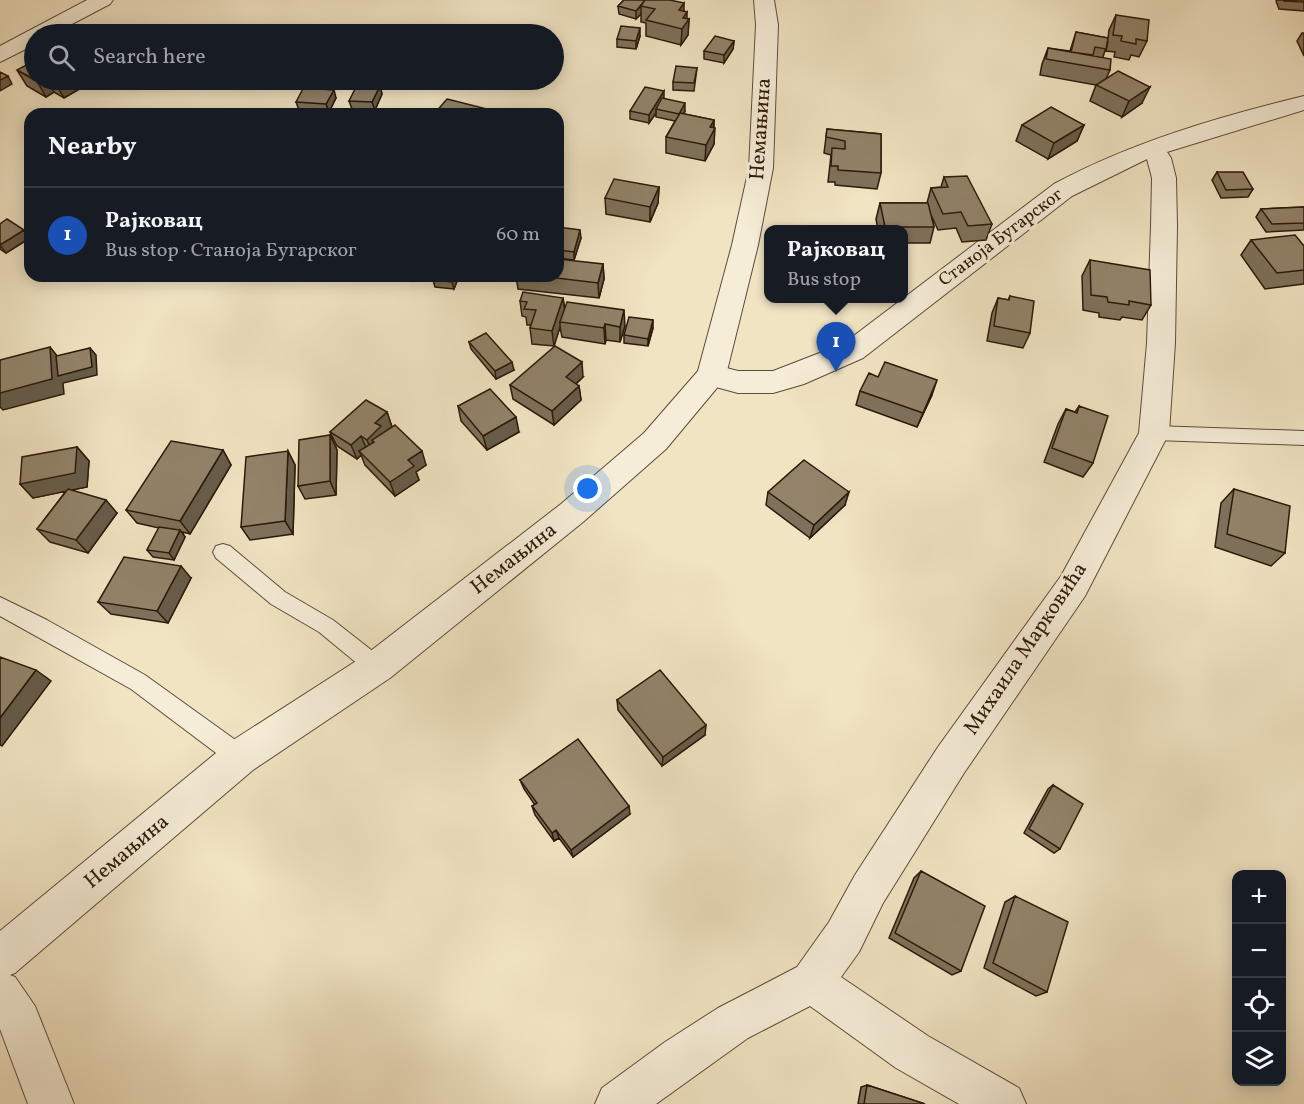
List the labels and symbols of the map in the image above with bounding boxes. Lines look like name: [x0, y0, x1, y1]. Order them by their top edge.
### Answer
street label: Немањина: [743, 77, 779, 181]
street label: Станоја Бугарског: [934, 183, 1068, 293]
pin: 1: [816, 322, 856, 372]
your location: [573, 474, 602, 503]
street label: Немањина: [465, 516, 563, 602]
street label: Михаила Марковића: [957, 557, 1095, 741]
street label: Немањина: [78, 808, 176, 896]

